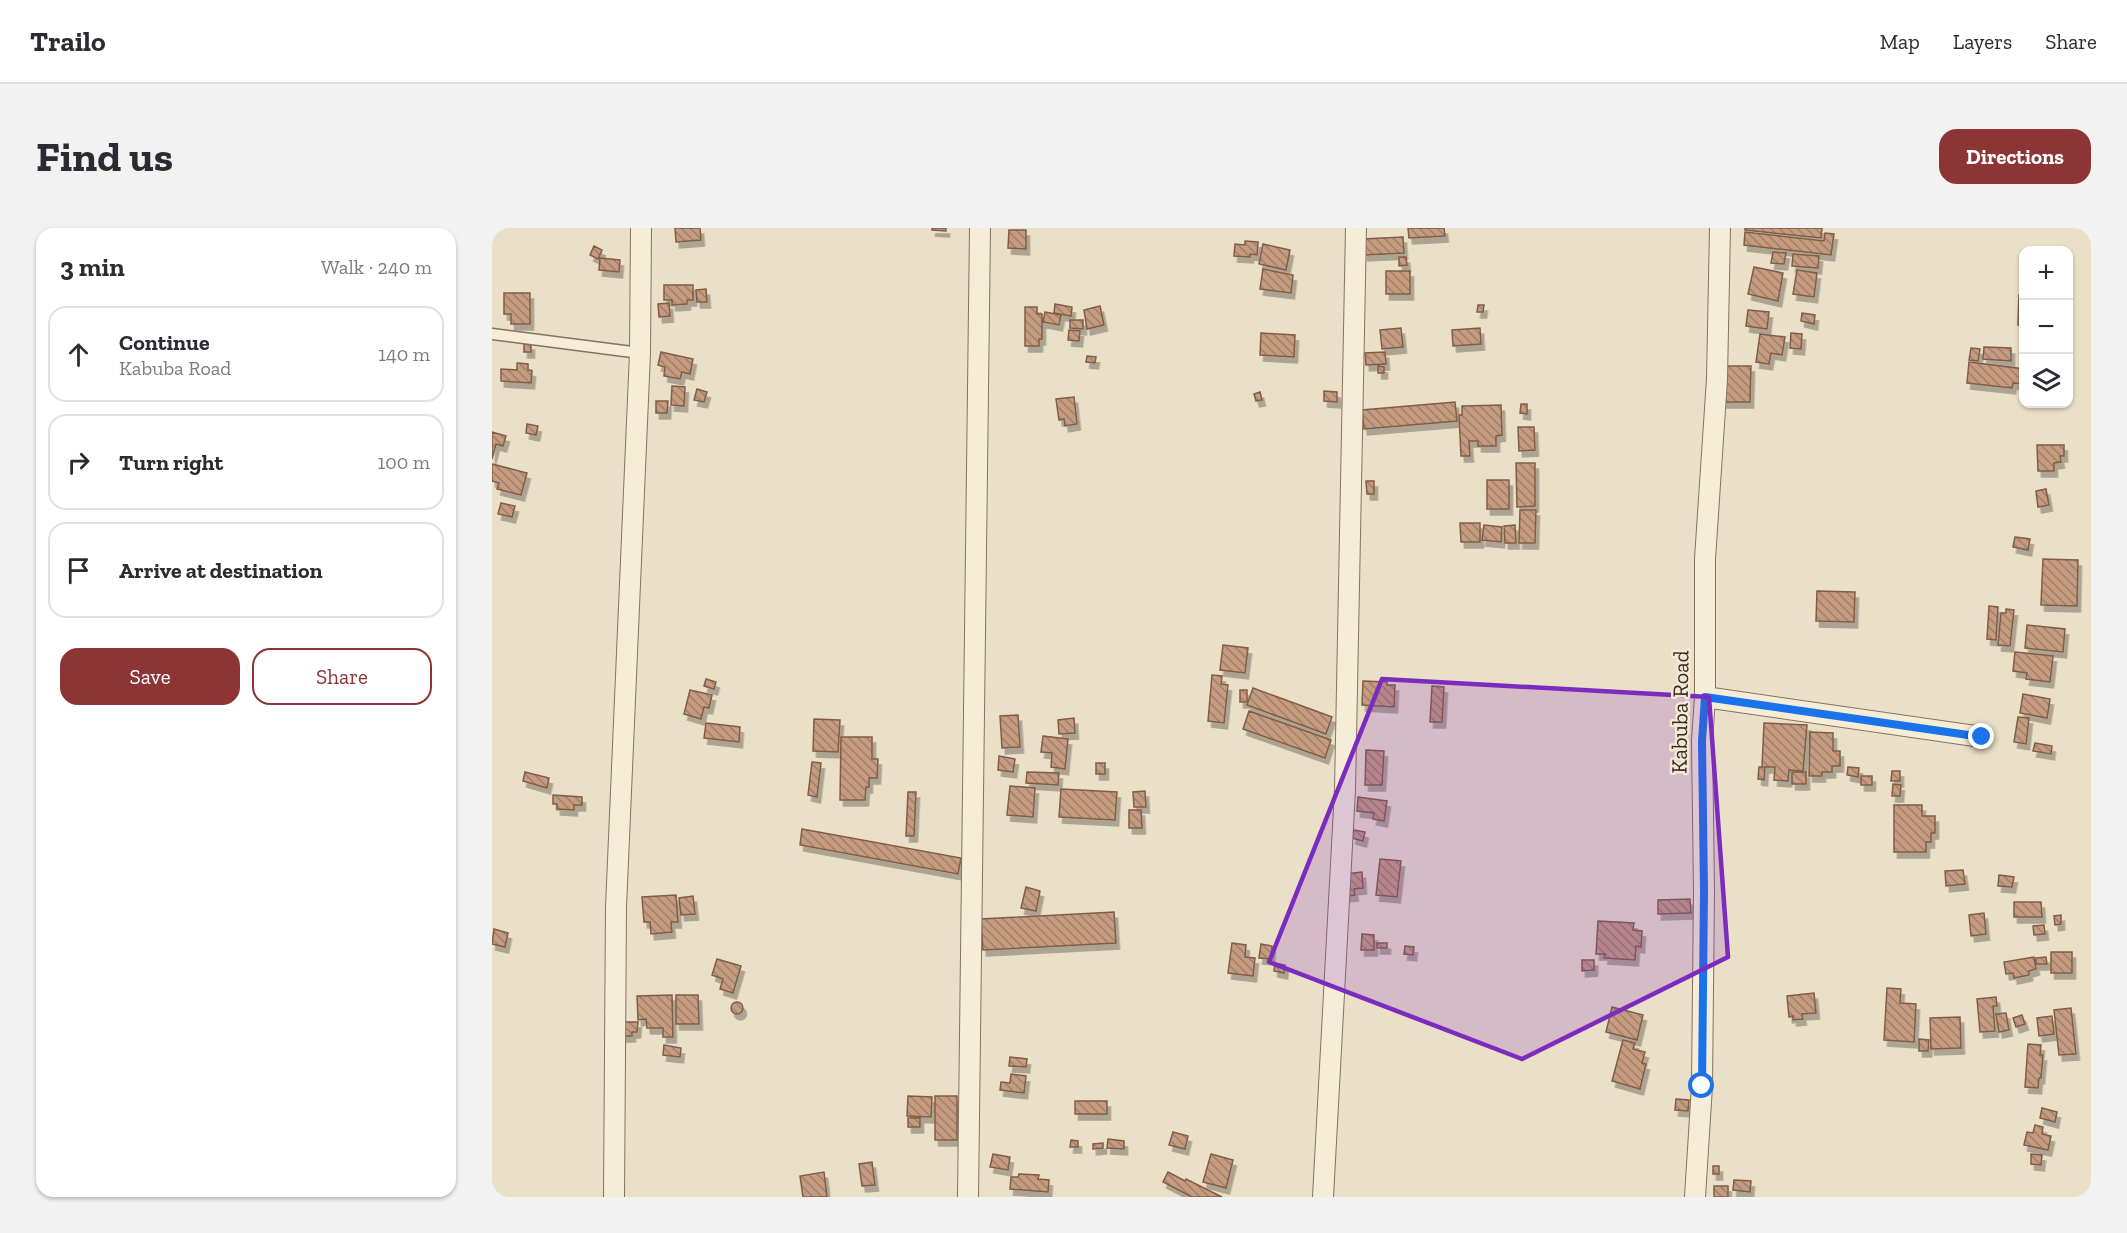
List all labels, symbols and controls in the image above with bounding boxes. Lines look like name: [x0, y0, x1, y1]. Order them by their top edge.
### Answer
text: Trailo: [30, 25, 106, 58]
text: Map: [1880, 29, 1920, 54]
text: Layers: [1953, 29, 2012, 54]
text: Share: [2045, 29, 2097, 54]
button: Directions: [1939, 129, 2091, 184]
text: Find us: [36, 131, 173, 182]
map controls: [2019, 246, 2073, 408]
button: +: [2019, 246, 2073, 300]
text: 3 min: [60, 251, 125, 283]
text: Walk · 240 m: [321, 255, 432, 279]
button: −: [2019, 300, 2073, 354]
text: Continue: [119, 329, 210, 356]
icon: ahead: [62, 338, 95, 371]
text: 140 m: [378, 342, 430, 366]
button: layers: [2019, 354, 2073, 408]
text: Kabuba Road: [119, 356, 231, 380]
icon: right: [62, 446, 95, 479]
text: Turn right: [119, 449, 223, 476]
text: 100 m: [377, 450, 430, 474]
icon: arrive: [62, 554, 95, 587]
text: Arrive at destination: [119, 557, 322, 584]
button: Save: [60, 648, 240, 705]
button: Share: [252, 648, 432, 705]
street label: Kabuba Road: [1665, 650, 1695, 774]
route end: [1968, 723, 1994, 749]
route start: [1688, 1072, 1714, 1098]

